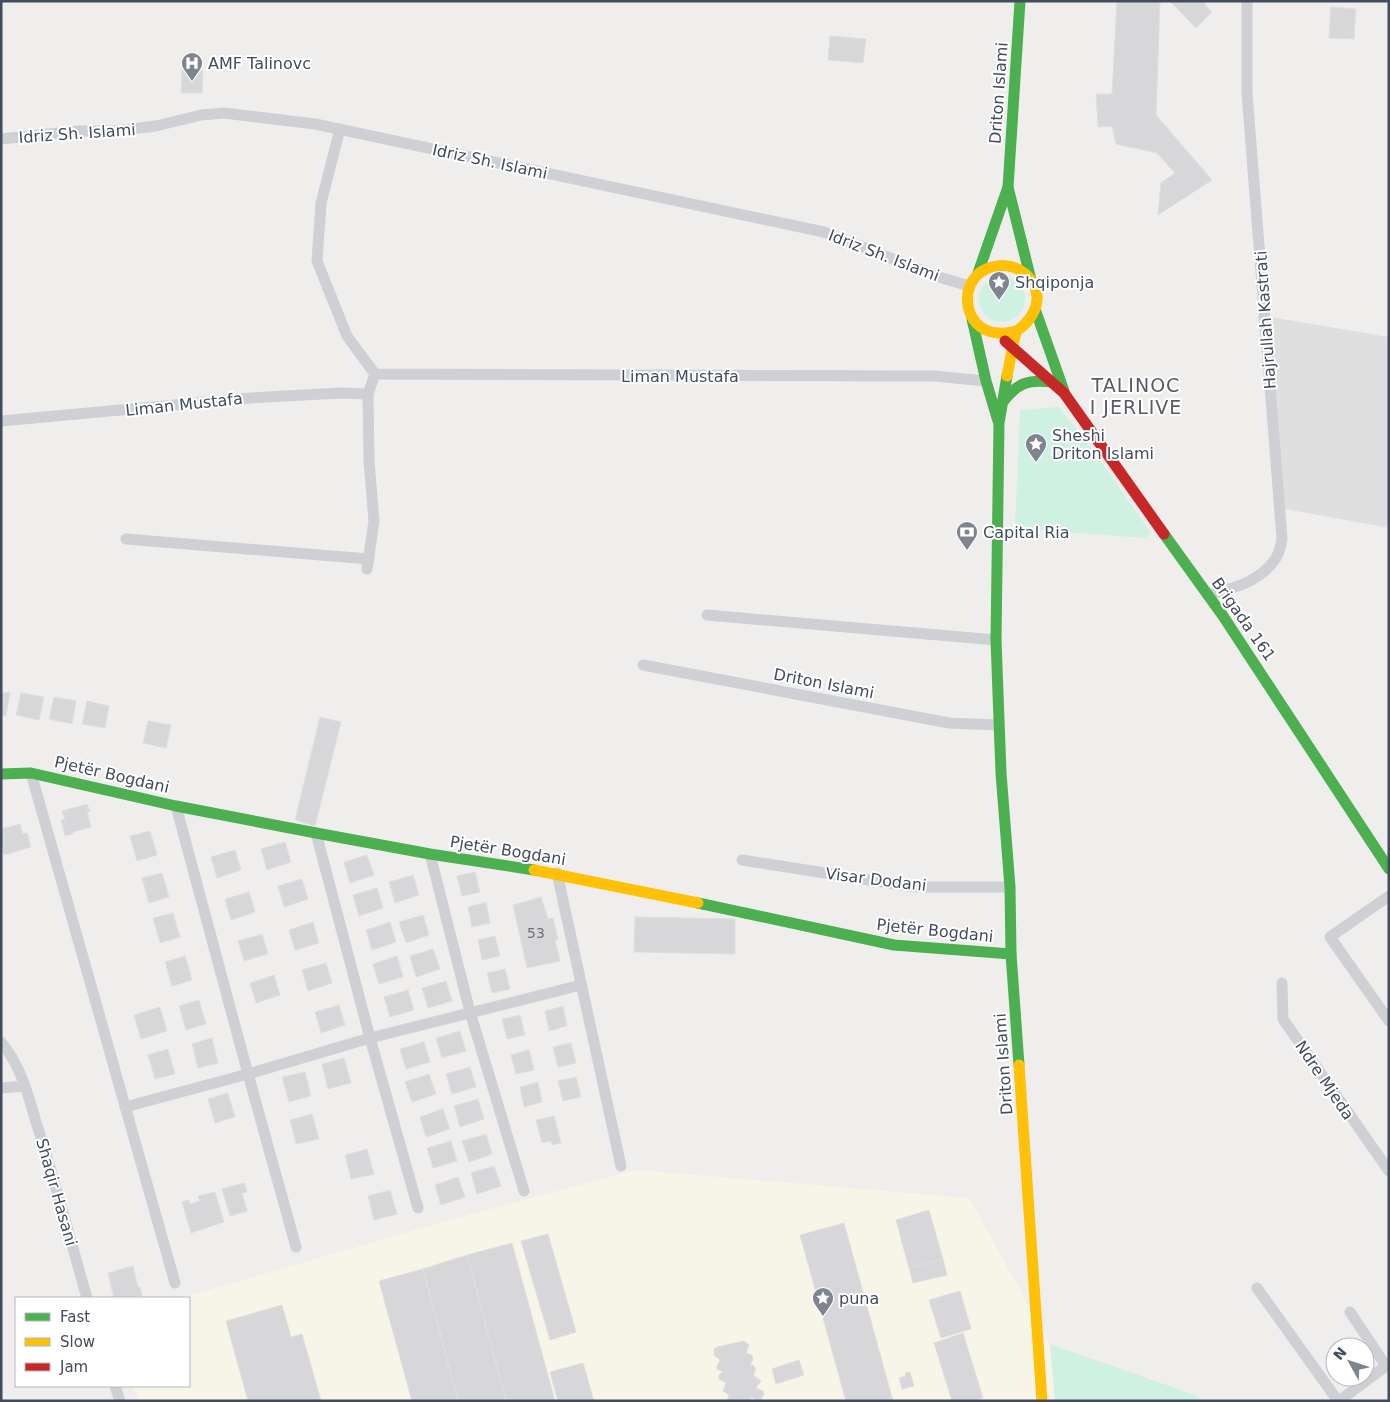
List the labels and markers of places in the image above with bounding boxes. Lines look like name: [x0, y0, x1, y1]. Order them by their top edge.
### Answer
hospital icon: AMF Talinovc: [180, 51, 204, 82]
place label: AMF Talinovc: [208, 54, 311, 73]
place icon: Shqiponja: [987, 270, 1011, 301]
place label: Shqiponja: [1015, 273, 1094, 292]
place label: Sheshi Driton Islami: [1052, 426, 1154, 463]
place icon: Sheshi Driton Islami: [1024, 432, 1048, 463]
bank icon: Capital Ria: [955, 520, 979, 551]
place label: Capital Ria: [983, 523, 1070, 542]
place icon: puna: [811, 1286, 835, 1317]
place label: puna: [839, 1289, 879, 1308]

